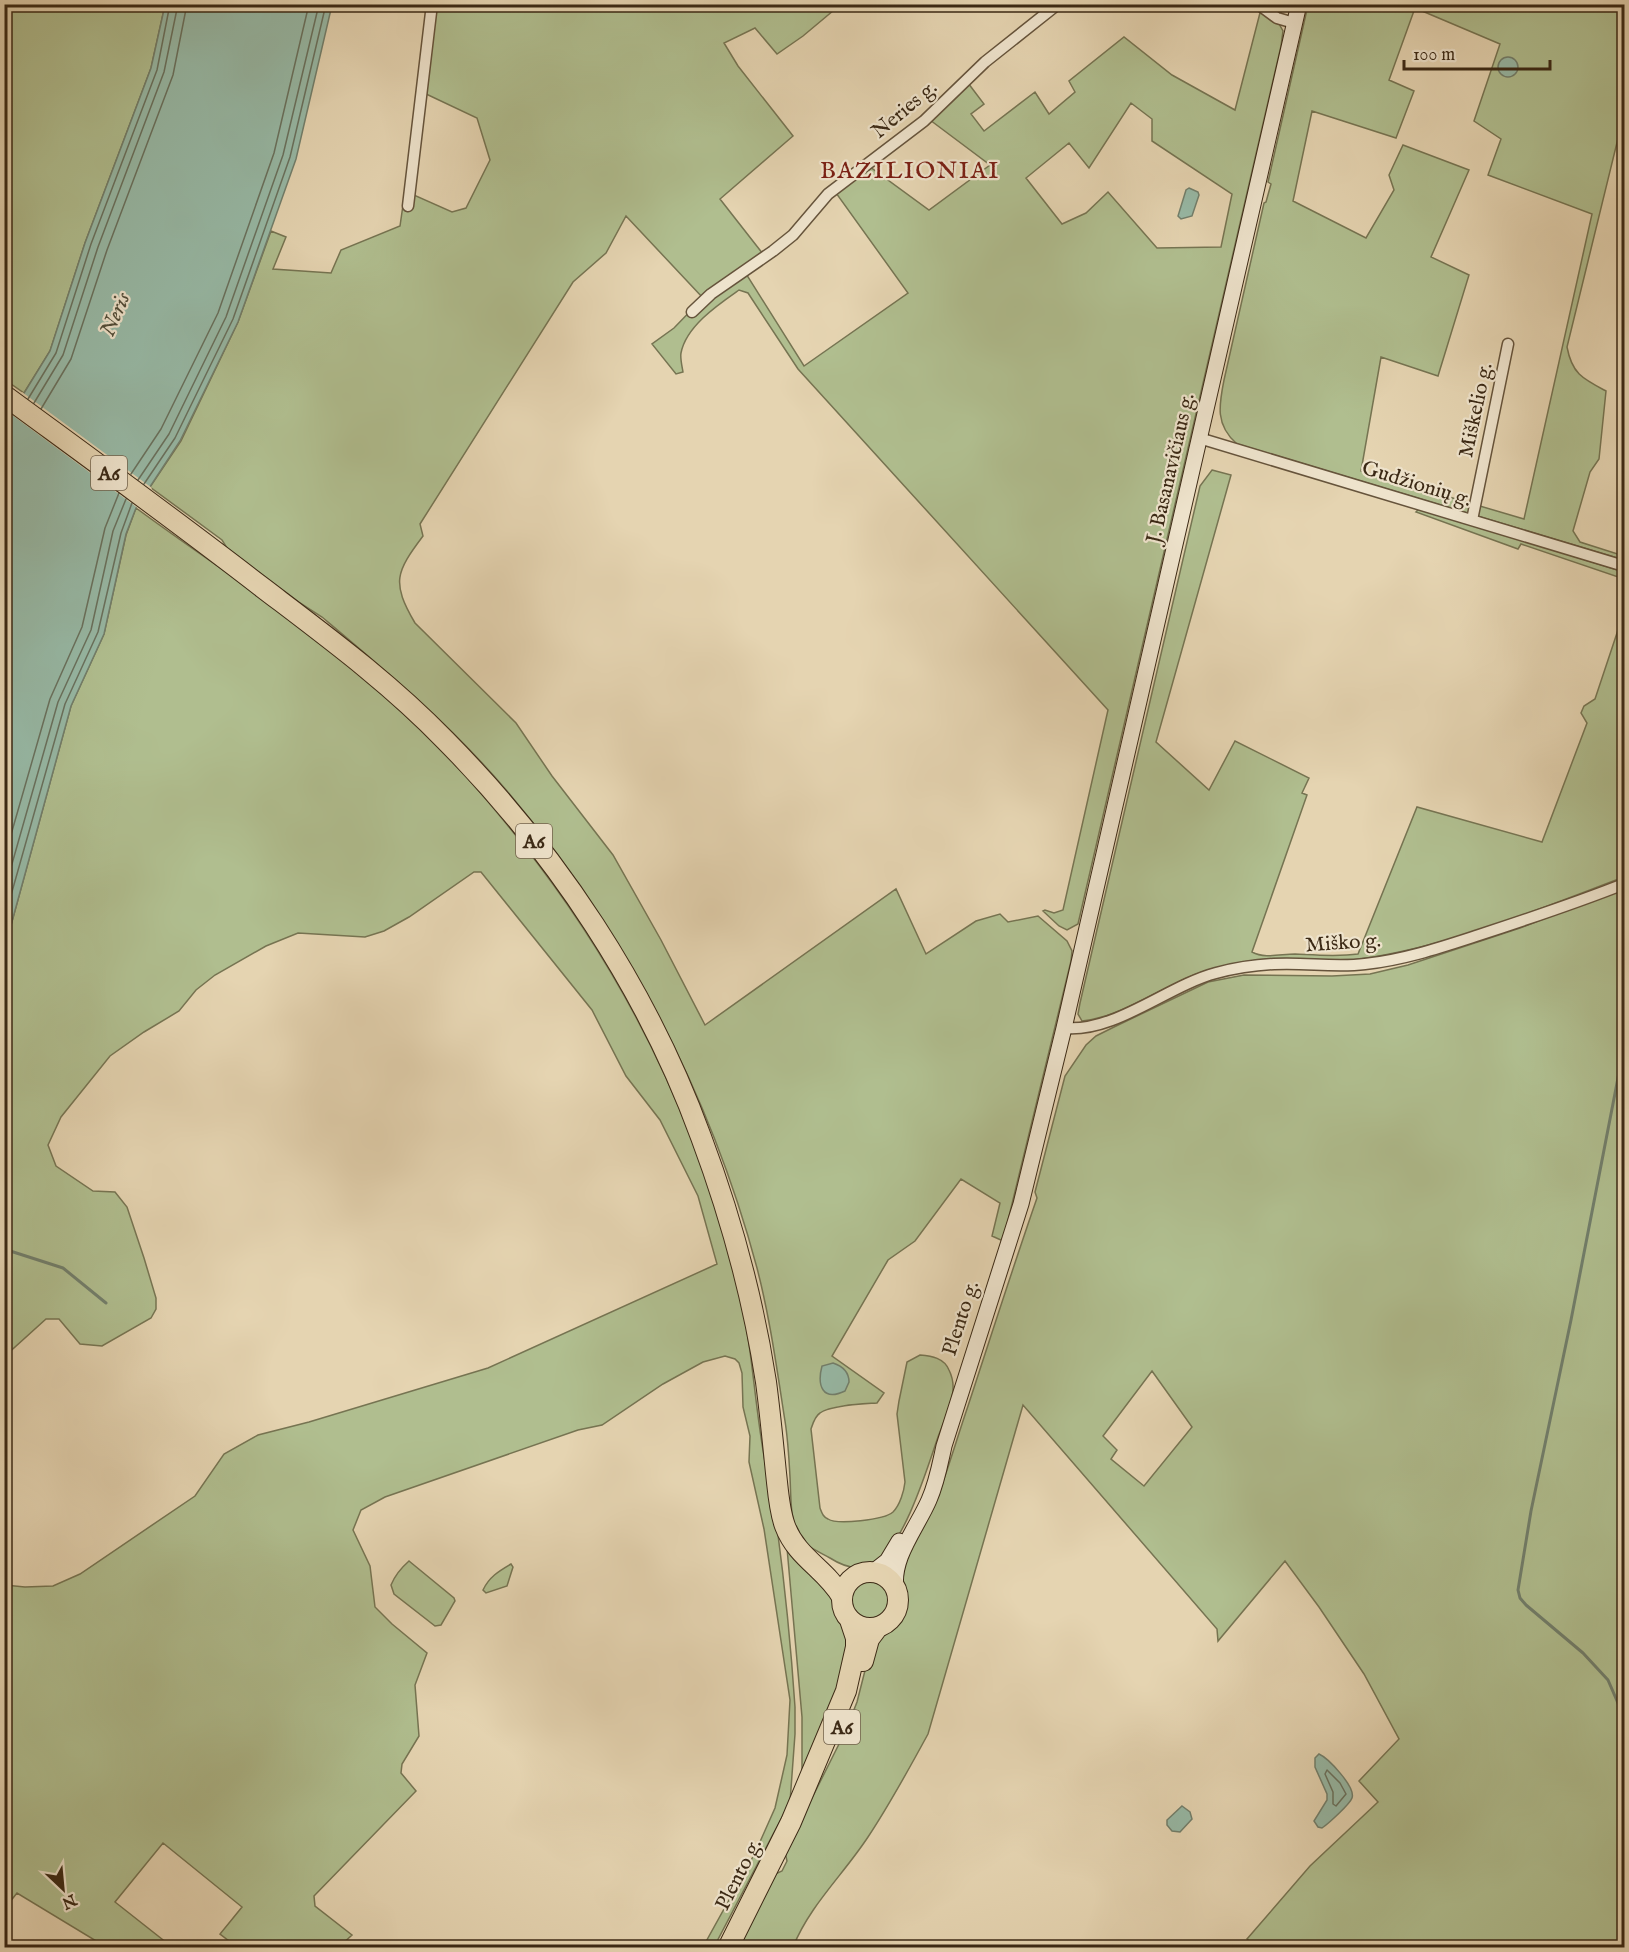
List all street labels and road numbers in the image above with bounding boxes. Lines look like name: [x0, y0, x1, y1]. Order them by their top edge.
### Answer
street label: Neries g.: [866, 75, 943, 146]
street label: Miškelio g.: [1453, 360, 1500, 460]
street label: J. Basanavičiaus g.: [1141, 390, 1202, 548]
street label: Gudžionių g.: [1359, 455, 1475, 514]
road number: A6: [91, 456, 127, 490]
road number: A6: [516, 824, 552, 858]
street label: Miško g.: [1305, 927, 1382, 960]
street label: Plento g.: [937, 1278, 986, 1359]
road number: A6: [824, 1710, 860, 1744]
street label: Plento g.: [710, 1834, 769, 1915]

